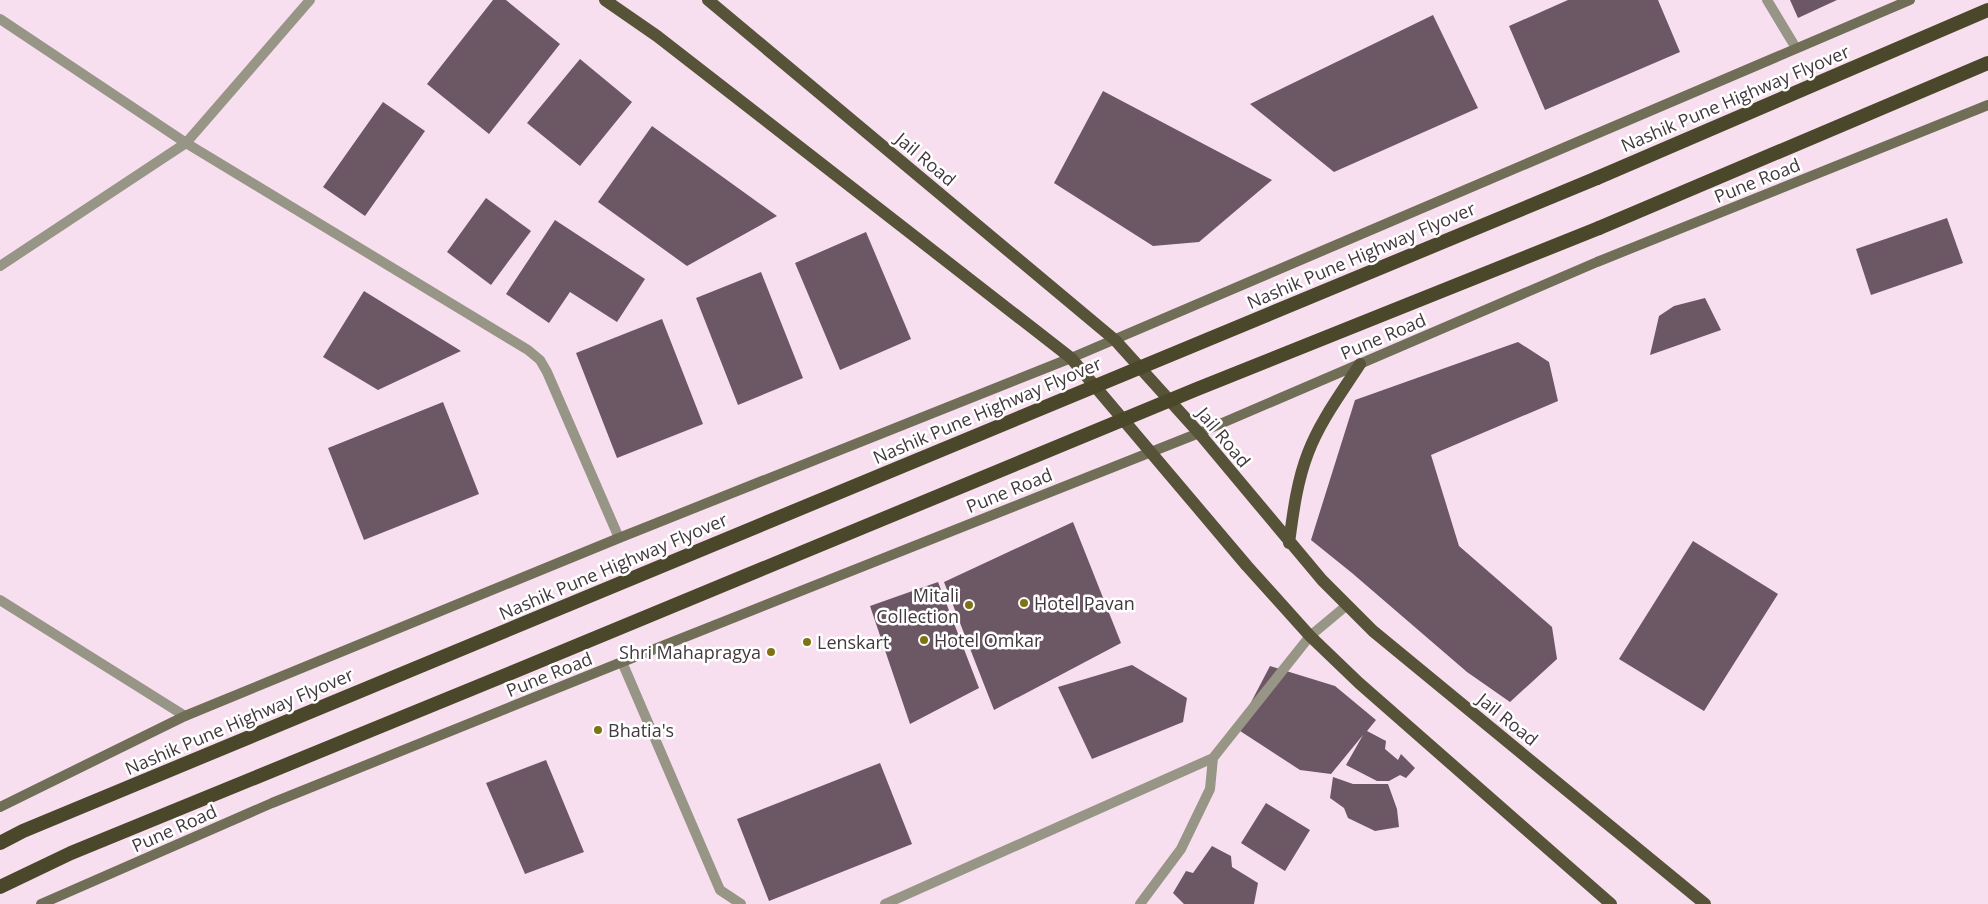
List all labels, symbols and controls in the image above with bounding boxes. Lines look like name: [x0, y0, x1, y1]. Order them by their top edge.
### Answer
street label: Nashik Pune Highway Flyover: [1617, 39, 1853, 157]
street label: Jail Road: [889, 126, 961, 191]
street label: Pune Road: [1710, 152, 1804, 208]
street label: Nashik Pune Highway Flyover: [1243, 196, 1479, 314]
street label: Pune Road: [1337, 307, 1429, 365]
street label: Nashik Pune Highway Flyover: [869, 351, 1105, 469]
street label: Jail Road: [1191, 400, 1256, 472]
street label: Pune Road: [962, 462, 1056, 518]
street label: Nashik Pune Highway Flyover: [495, 507, 731, 625]
place label: Mitali Collection: [876, 583, 959, 628]
place label: Hotel Pavan: [1034, 591, 1135, 615]
marker: Hotel Pavan: [1018, 597, 1030, 609]
marker: Mitali Collection: [963, 599, 975, 611]
place label: Hotel Omkar: [934, 628, 1042, 652]
place label: Lenskart: [817, 630, 889, 654]
marker: Hotel Omkar: [918, 634, 930, 646]
marker: Lenskart: [801, 636, 813, 648]
place label: Shri Mahapragya: [619, 640, 761, 664]
street label: Pune Road: [502, 646, 596, 702]
marker: Shri Mahapragya: [765, 646, 777, 658]
street label: Nashik Pune Highway Flyover: [121, 662, 357, 780]
street label: Jail Road: [1471, 686, 1543, 751]
place label: Bhatia's: [608, 718, 674, 742]
marker: Bhatia's: [592, 724, 604, 736]
street label: Pune Road: [128, 799, 220, 857]

